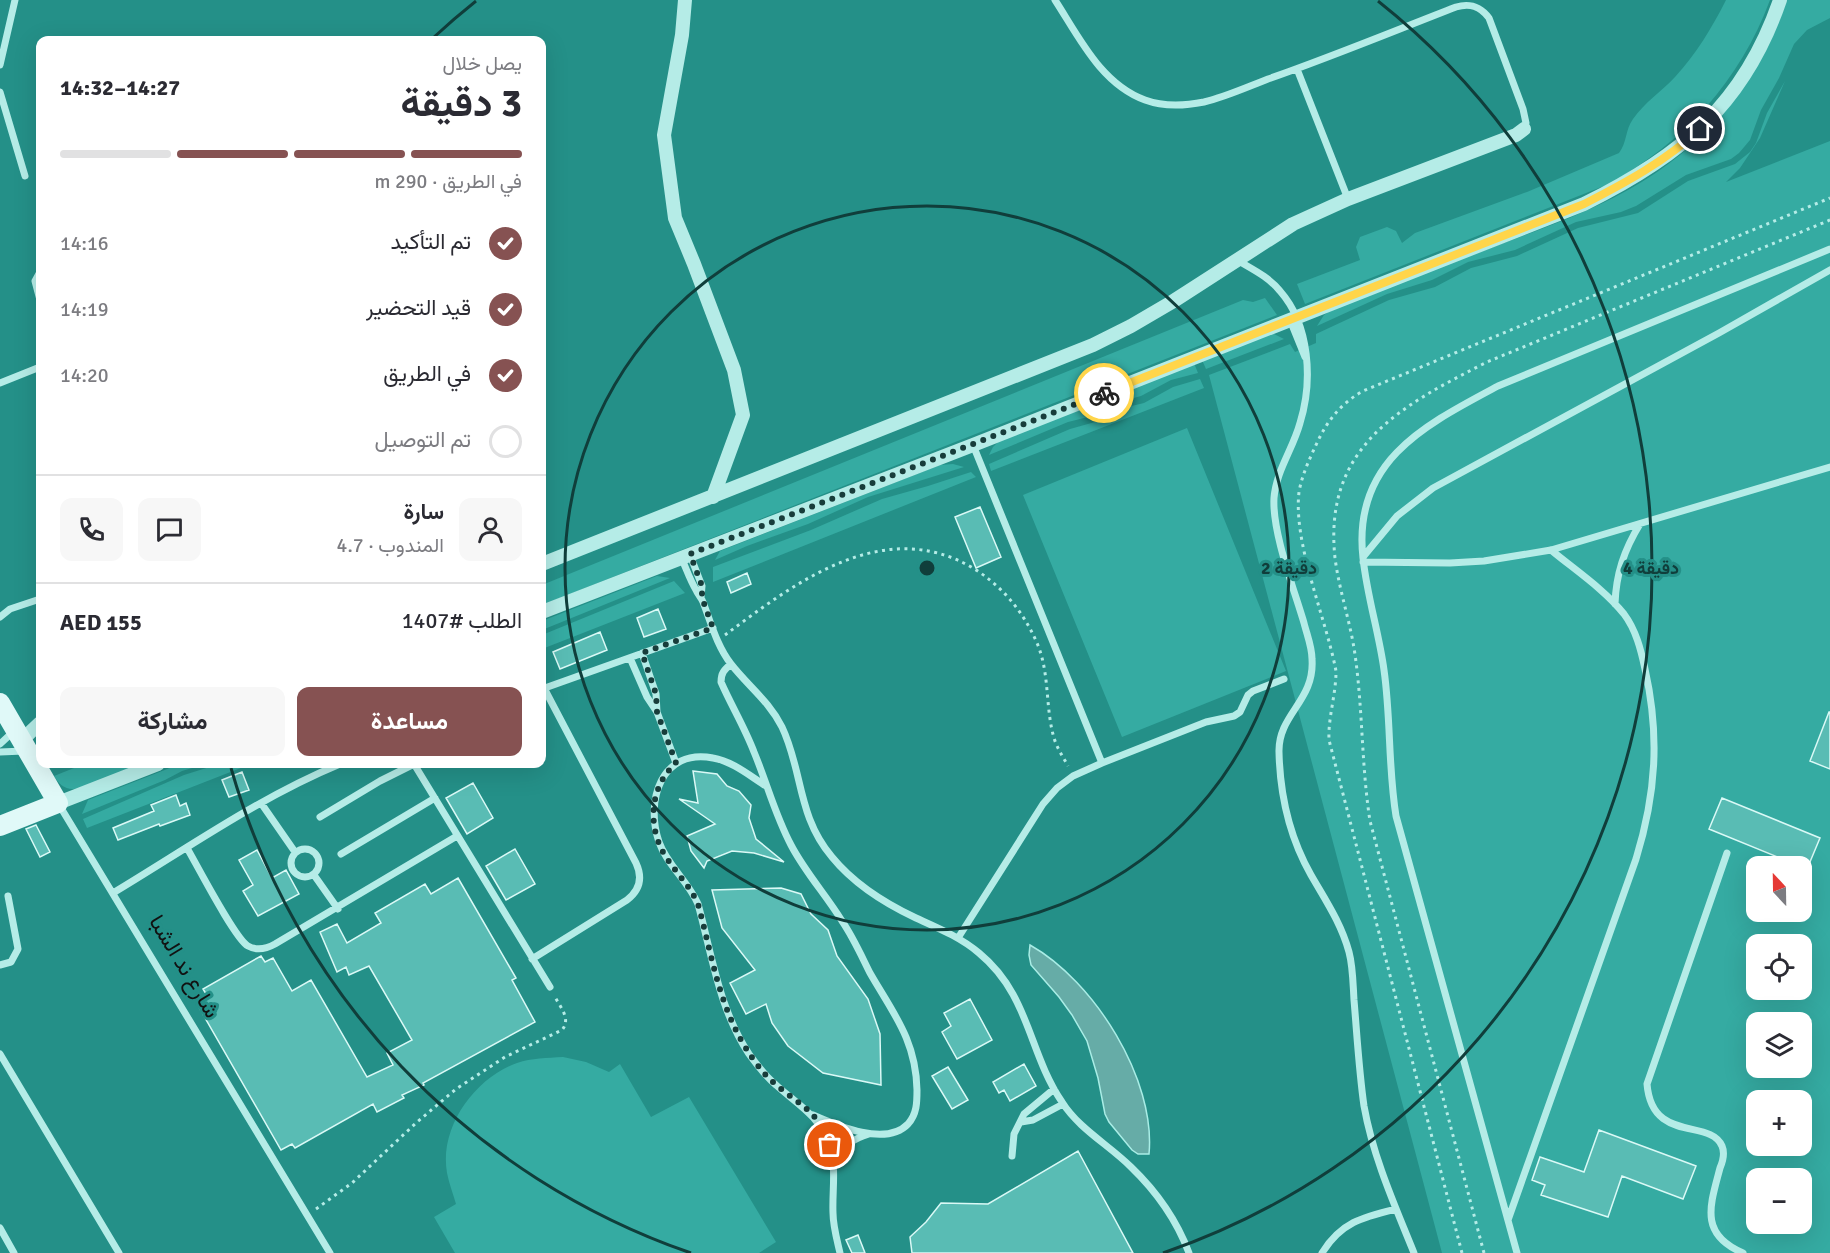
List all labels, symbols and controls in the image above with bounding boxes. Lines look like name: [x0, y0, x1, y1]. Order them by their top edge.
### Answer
text: يصل خلال: [443, 51, 522, 76]
text: 14:27–14:32: [60, 74, 180, 101]
text: 3 دقيقة: [400, 79, 522, 127]
pin: [1674, 103, 1725, 154]
icon: home: [1683, 112, 1716, 145]
text: في الطريق · 290 m: [375, 169, 522, 194]
icon: check: [489, 227, 522, 260]
text: تم التأكيد: [390, 228, 471, 255]
text: 14:16: [60, 231, 109, 256]
icon: check: [489, 293, 522, 326]
text: قيد التحضير: [366, 294, 471, 321]
text: 14:19: [60, 297, 109, 322]
icon: check: [489, 359, 522, 392]
text: في الطريق: [383, 360, 471, 387]
text: 14:20: [60, 363, 109, 388]
courier: [1074, 363, 1134, 423]
icon: bike: [1088, 377, 1121, 410]
text: تم التوصيل: [374, 426, 471, 453]
button: phone: [60, 498, 123, 561]
button: chat: [138, 498, 201, 561]
text: سارة: [403, 498, 444, 525]
button: person: [459, 498, 522, 561]
text: المندوب · 4.7: [337, 533, 444, 558]
text: 2 دقيقة: [1261, 557, 1317, 579]
text: 4 دقيقة: [1623, 557, 1679, 579]
centre of rings: [917, 558, 937, 578]
text: الطلب #1407: [402, 607, 522, 634]
text: AED 155: [60, 609, 142, 636]
button: مشاركة: [60, 687, 285, 756]
button: مساعدة: [297, 687, 522, 756]
north arrow: [1746, 856, 1812, 922]
map controls: [1746, 856, 1812, 1234]
street label: شارع ند الشبا: [142, 910, 226, 1023]
button: locate: [1746, 934, 1812, 1000]
button: layers: [1746, 1012, 1812, 1078]
button: +: [1746, 1090, 1812, 1156]
pin: [804, 1119, 855, 1170]
icon: bag: [813, 1128, 846, 1161]
button: −: [1746, 1168, 1812, 1234]

